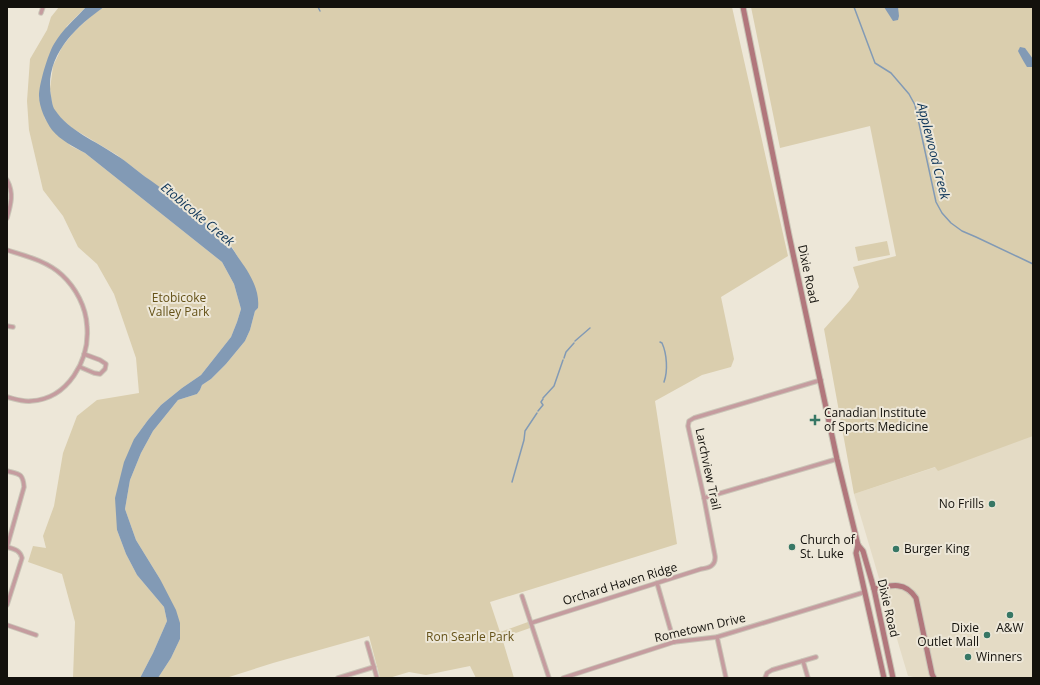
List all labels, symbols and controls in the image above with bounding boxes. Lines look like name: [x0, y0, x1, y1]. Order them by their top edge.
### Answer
water label: Applewood Creek: [913, 100, 955, 202]
water label: Etobicoke Creek: [158, 178, 239, 250]
street label: Dixie Road: [794, 243, 823, 305]
park label: Etobicoke Valley Park: [149, 289, 210, 320]
place label: Canadian Institute of Sports Medicine: [824, 404, 929, 435]
marker: Canadian Institute of Sports Medicine: [809, 414, 821, 426]
street label: Larchview Trail: [692, 426, 725, 511]
place label: No Frills: [939, 495, 984, 512]
marker: No Frills: [987, 499, 997, 509]
place label: Church of St. Luke: [800, 531, 856, 562]
place label: Burger King: [904, 540, 970, 557]
marker: Church of St. Luke: [787, 542, 797, 552]
marker: Burger King: [891, 544, 901, 554]
street label: Orchard Haven Ridge: [560, 558, 680, 609]
street label: Dixie Road: [874, 577, 903, 639]
street label: Rometown Drive: [653, 609, 747, 646]
marker: A&W: [1005, 610, 1015, 620]
place label: Dixie Outlet Mall: [917, 619, 979, 650]
place label: A&W: [996, 619, 1024, 636]
park label: Ron Searle Park: [426, 628, 515, 645]
marker: Dixie Outlet Mall: [982, 630, 992, 640]
place label: Winners: [976, 648, 1022, 665]
marker: Winners: [963, 652, 973, 662]

